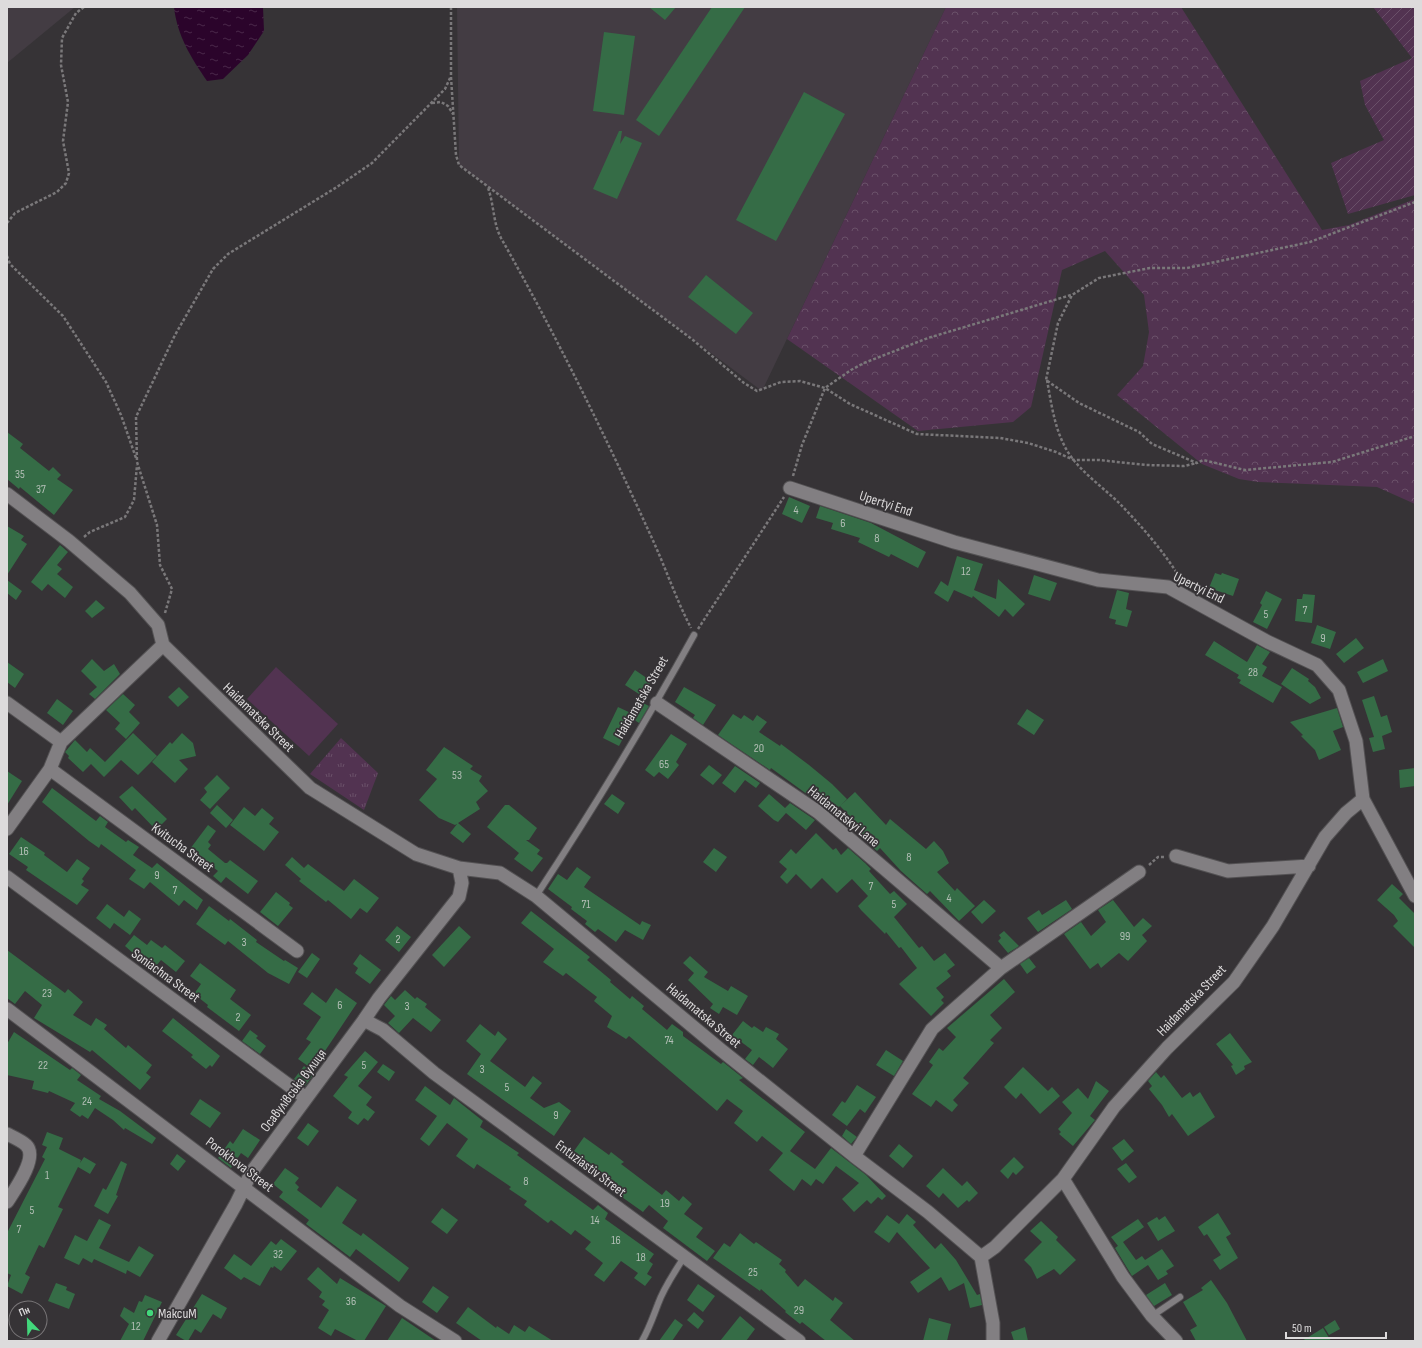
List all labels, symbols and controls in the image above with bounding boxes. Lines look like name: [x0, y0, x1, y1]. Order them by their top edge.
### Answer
house number: 35: [15, 467, 25, 482]
house number: 37: [36, 482, 46, 497]
street label: Upertyi End: [857, 487, 915, 520]
house number: 4: [793, 503, 799, 518]
house number: 6: [840, 516, 846, 531]
house number: 8: [874, 531, 880, 546]
house number: 12: [961, 564, 971, 579]
street label: Upertyi End: [1170, 568, 1227, 607]
house number: 7: [1303, 603, 1308, 618]
house number: 5: [1264, 607, 1269, 622]
house number: 9: [1320, 631, 1326, 646]
street label: Haidamatska Street: [611, 653, 672, 742]
house number: 28: [1248, 665, 1258, 680]
street label: Haidamatska Street: [220, 679, 298, 756]
house number: 20: [754, 741, 764, 756]
house number: 65: [659, 757, 669, 772]
house number: 53: [452, 768, 462, 783]
street label: Haidamatskyi Lane: [804, 782, 883, 851]
street label: Kvitucha Street: [148, 819, 217, 876]
house number: 16: [19, 844, 29, 859]
house number: 8: [906, 850, 912, 865]
house number: 9: [154, 868, 160, 883]
house number: 7: [869, 879, 874, 894]
house number: 7: [173, 883, 178, 898]
house number: 4: [946, 891, 952, 906]
house number: 71: [581, 897, 591, 912]
house number: 5: [892, 897, 897, 912]
house number: 99: [1120, 929, 1130, 944]
house number: 2: [396, 932, 401, 947]
house number: 3: [241, 935, 247, 950]
street label: Soniachna Street: [128, 945, 203, 1006]
street label: Haidamatska Street: [1153, 961, 1230, 1039]
street label: Haidamatska Street: [663, 979, 745, 1052]
house number: 23: [42, 986, 52, 1001]
house number: 6: [337, 998, 343, 1013]
house number: 3: [404, 999, 410, 1014]
house number: 2: [236, 1010, 241, 1025]
house number: 74: [664, 1033, 674, 1048]
street label: Осавулівська вулиця: [257, 1045, 330, 1135]
house number: 22: [38, 1058, 48, 1073]
house number: 5: [362, 1058, 367, 1073]
house number: 3: [479, 1062, 485, 1077]
house number: 5: [505, 1080, 510, 1095]
house number: 24: [82, 1094, 92, 1109]
house number: 9: [553, 1108, 559, 1123]
street label: Porokhova Street: [202, 1133, 277, 1195]
street label: Entuziastiv Street: [552, 1136, 629, 1200]
house number: 1: [45, 1168, 50, 1183]
house number: 8: [523, 1174, 529, 1189]
house number: 19: [660, 1196, 670, 1211]
house number: 5: [30, 1203, 35, 1218]
house number: 14: [590, 1213, 600, 1228]
house number: 7: [17, 1222, 22, 1237]
house number: 16: [611, 1233, 621, 1248]
house number: 32: [273, 1247, 283, 1262]
house number: 18: [636, 1250, 646, 1265]
house number: 25: [748, 1265, 758, 1280]
house number: 36: [346, 1294, 356, 1309]
north arrow: [8, 1300, 48, 1340]
text: Пн: [17, 1303, 32, 1319]
house number: 29: [794, 1303, 804, 1318]
place label: МаксиМ: [158, 1305, 197, 1322]
marker: МаксиМ: [145, 1308, 155, 1318]
scale bar: [1286, 1314, 1386, 1340]
house number: 12: [131, 1319, 141, 1334]
text: 50 m: [1292, 1321, 1312, 1336]

